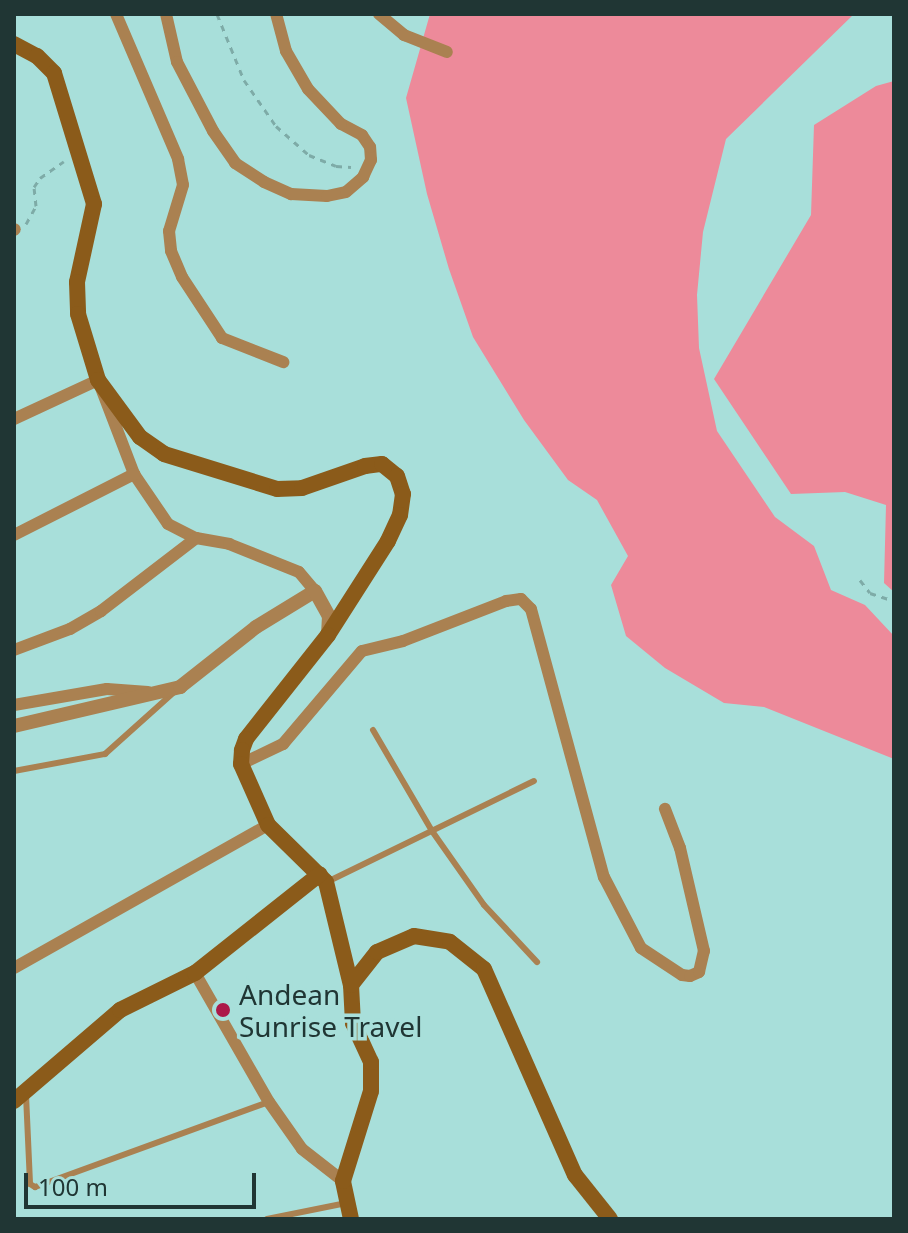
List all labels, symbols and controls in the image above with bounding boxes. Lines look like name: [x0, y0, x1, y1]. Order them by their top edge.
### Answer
place label: Andean Sunrise Travel: [239, 977, 422, 1043]
marker: Andean Sunrise Travel: [214, 1001, 232, 1019]
scale bar: [28, 1157, 260, 1207]
text: 100 m: [38, 1170, 108, 1203]

